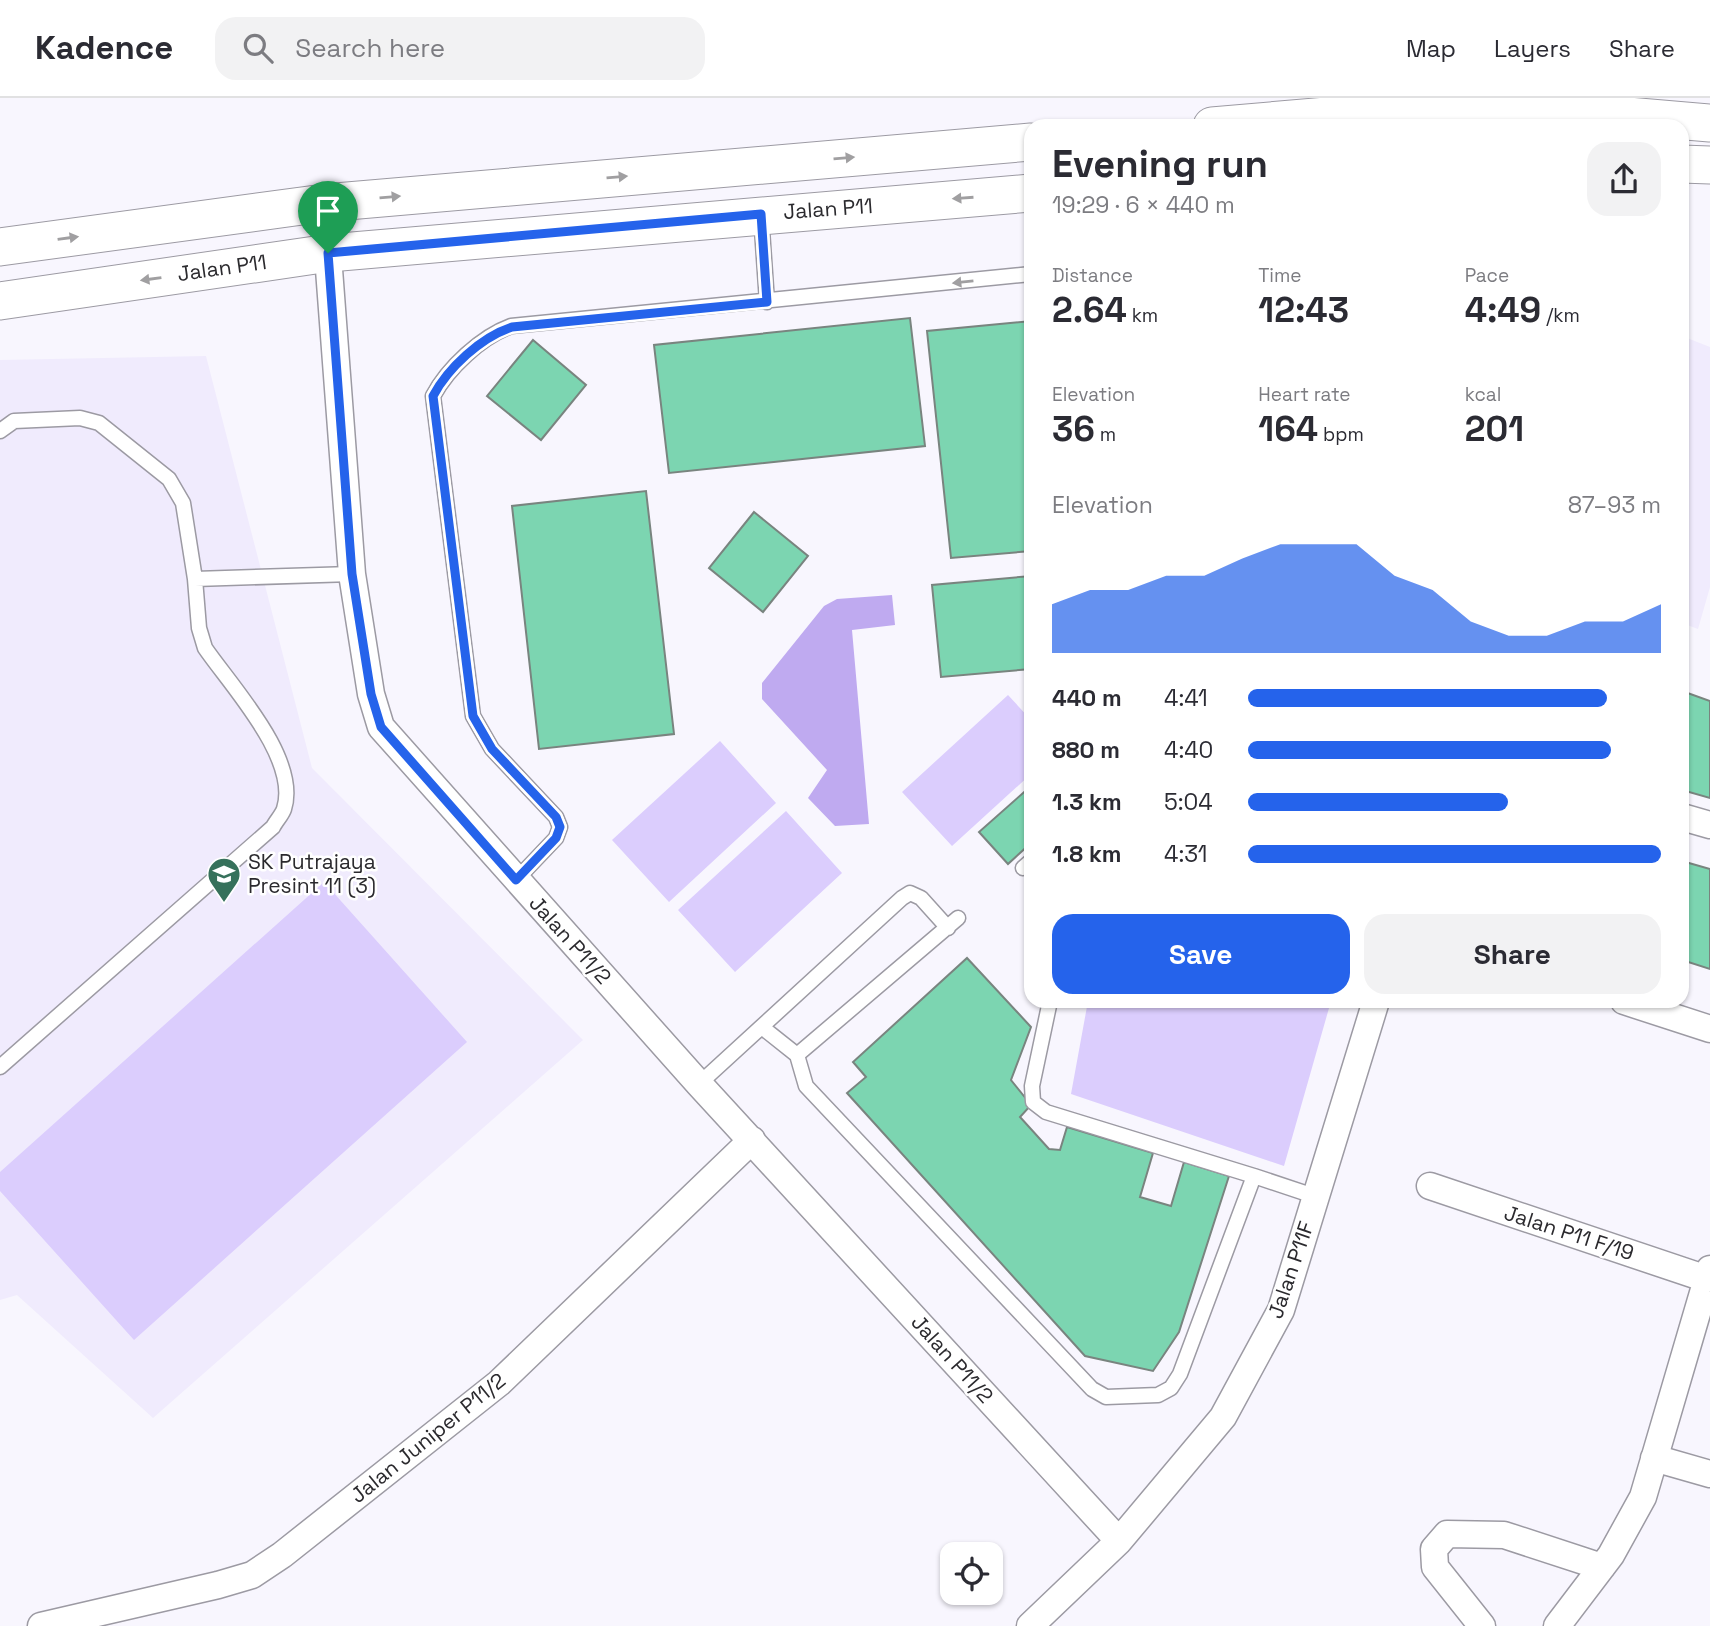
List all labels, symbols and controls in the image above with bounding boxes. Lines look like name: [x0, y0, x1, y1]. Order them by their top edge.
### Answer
search box: [215, 17, 705, 80]
text: Kadence: [35, 27, 173, 69]
icon: search: [239, 29, 277, 67]
text: Search here: [295, 31, 445, 65]
text: Map: [1406, 33, 1456, 64]
text: Layers: [1494, 33, 1571, 64]
text: Share: [1609, 33, 1675, 64]
text: Evening run: [1052, 140, 1268, 188]
button: share: [1587, 142, 1661, 216]
one-way arrow: [833, 152, 855, 163]
one-way arrow: [606, 171, 628, 182]
pin: [298, 181, 358, 253]
text: 19:29 · 6 × 440 m: [1052, 190, 1235, 220]
one-way arrow: [380, 191, 402, 202]
icon: arrive: [309, 192, 347, 230]
street label: Jalan P11: [782, 192, 874, 225]
one-way arrow: [951, 193, 973, 204]
one-way arrow: [57, 232, 79, 243]
street label: Jalan P11: [176, 248, 268, 287]
text: Distance: [1052, 263, 1133, 288]
text: Time: [1258, 263, 1302, 288]
text: Pace: [1465, 263, 1509, 288]
one-way arrow: [140, 273, 162, 284]
one-way arrow: [952, 276, 974, 287]
text: 2.64: [1052, 288, 1127, 332]
text: 12:43: [1258, 288, 1349, 332]
text: 4:49: [1465, 288, 1541, 332]
text: km: [1127, 303, 1158, 328]
text: /km: [1541, 303, 1580, 328]
text: Elevation: [1052, 382, 1135, 407]
text: Heart rate: [1258, 382, 1351, 407]
text: kcal: [1465, 382, 1501, 407]
text: 36: [1052, 407, 1095, 451]
text: 164: [1258, 407, 1318, 451]
text: 201: [1465, 407, 1524, 451]
text: m: [1095, 422, 1116, 447]
text: bpm: [1318, 422, 1364, 447]
text: Elevation: [1052, 490, 1153, 520]
text: 87–93 m: [1568, 490, 1661, 520]
text: 440 m: [1052, 683, 1122, 713]
text: 4:41: [1164, 683, 1208, 713]
text: 880 m: [1052, 735, 1120, 765]
text: 4:40: [1164, 735, 1213, 765]
text: 1.3 km: [1052, 787, 1122, 817]
text: 5:04: [1164, 787, 1213, 817]
text: 1.8 km: [1052, 839, 1122, 869]
text: 4:31: [1164, 839, 1207, 869]
place label: SK Putrajaya Presint 11 (3): [248, 848, 376, 899]
school or university icon: SK Putrajaya Presint 11 (3): [205, 855, 243, 904]
street label: Jalan P11/2: [523, 890, 617, 990]
button: Save: [1052, 914, 1350, 994]
button: Share: [1364, 914, 1661, 994]
street label: Jalan P11 F/19: [1501, 1199, 1637, 1266]
street label: Jalan P11F: [1261, 1218, 1320, 1322]
street label: Jalan P11/2: [905, 1309, 999, 1409]
street label: Jalan Juniper P11/2: [345, 1367, 511, 1509]
map controls: [940, 1542, 1003, 1605]
button: locate: [940, 1542, 1003, 1605]

